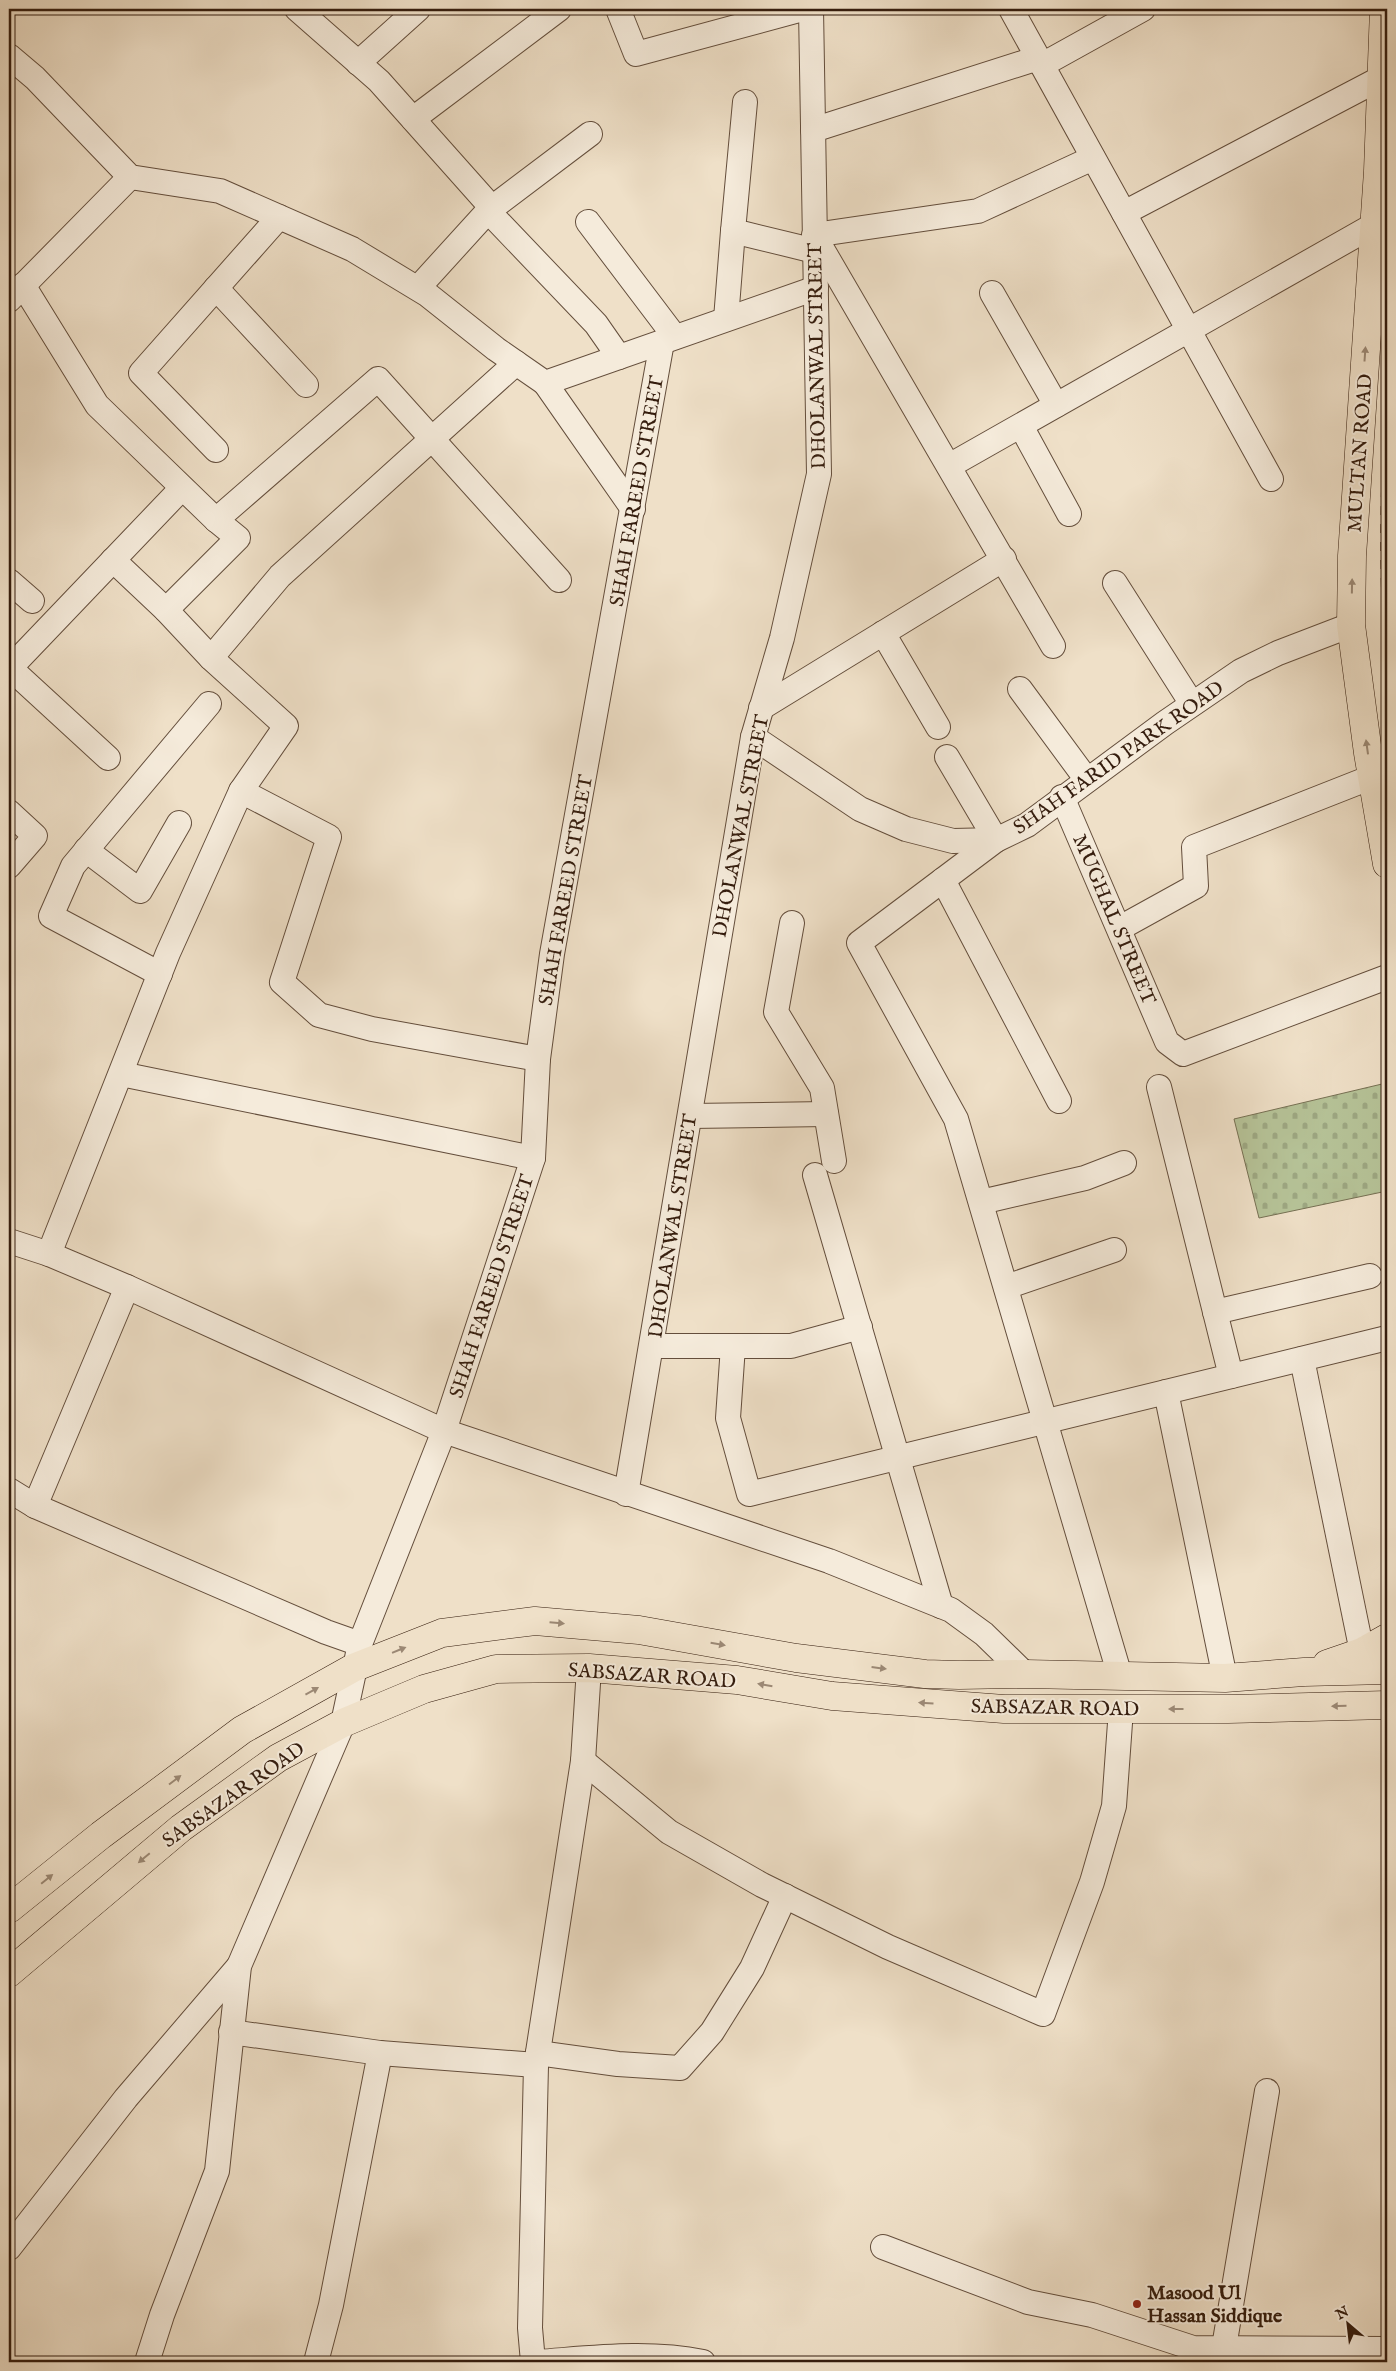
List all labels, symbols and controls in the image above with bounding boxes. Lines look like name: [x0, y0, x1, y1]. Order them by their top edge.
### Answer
street label: DHOLANWAL STREET: [803, 242, 832, 469]
one-way arrow: [1361, 346, 1369, 362]
street label: MULTAN ROAD: [1342, 373, 1379, 533]
street label: SHAH FAREED STREET: [605, 374, 670, 608]
one-way arrow: [1348, 578, 1356, 594]
street label: SHAH FARID PARK ROAD: [1009, 676, 1229, 841]
street label: DHOLANWAL STREET: [708, 712, 775, 940]
one-way arrow: [1363, 739, 1371, 755]
street label: SHAH FAREED STREET: [534, 773, 599, 1007]
street label: MUGHAL STREET: [1066, 831, 1161, 1009]
street label: DHOLANWAL STREET: [643, 1112, 704, 1340]
street label: SHAH FAREED STREET: [444, 1171, 541, 1401]
one-way arrow: [549, 1619, 565, 1627]
one-way arrow: [710, 1640, 726, 1648]
one-way arrow: [392, 1646, 407, 1654]
street label: SABSAZAR ROAD: [567, 1658, 737, 1695]
one-way arrow: [871, 1664, 887, 1672]
one-way arrow: [757, 1680, 773, 1688]
one-way arrow: [305, 1687, 318, 1696]
street label: SABSAZAR ROAD: [971, 1695, 1139, 1722]
one-way arrow: [918, 1699, 934, 1707]
one-way arrow: [1330, 1702, 1346, 1710]
one-way arrow: [1168, 1705, 1184, 1713]
street label: SABSAZAR ROAD: [158, 1737, 310, 1854]
one-way arrow: [169, 1775, 182, 1785]
one-way arrow: [138, 1853, 151, 1864]
one-way arrow: [40, 1873, 53, 1884]
place label: Masood Ul Hassan Siddique: [1147, 2281, 1283, 2329]
marker: Masood Ul Hassan Siddique: [1131, 2298, 1143, 2310]
north arrow: [1324, 2298, 1374, 2348]
text: N: [1332, 2303, 1352, 2325]

